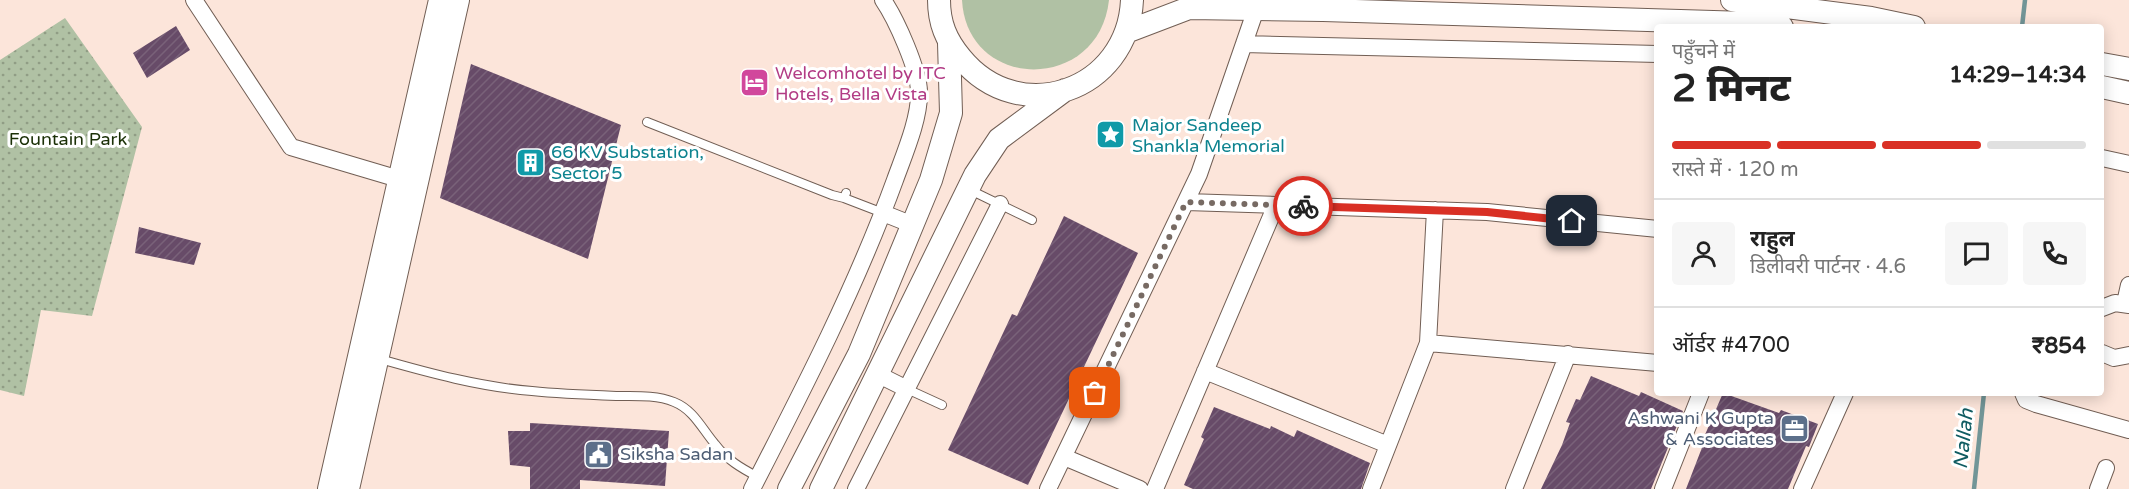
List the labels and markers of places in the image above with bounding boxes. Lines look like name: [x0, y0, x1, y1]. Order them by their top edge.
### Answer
place label: Welcomhotel by ITC Hotels, Bella Vista: [775, 62, 946, 105]
hotel icon: Welcomhotel by ITC Hotels, Bella Vista: [738, 67, 770, 99]
place label: Major Sandeep Shankla Memorial: [1132, 114, 1285, 157]
place icon: Major Sandeep Shankla Memorial: [1095, 119, 1127, 151]
place label: 66 KV Substation, Sector 5: [551, 141, 704, 184]
building icon: 66 KV Substation, Sector 5: [514, 146, 546, 178]
pin: [1546, 195, 1597, 246]
pin: [1069, 367, 1120, 418]
place label: Ashwani K Gupta & Associates: [1627, 407, 1774, 450]
office icon: Ashwani K Gupta & Associates: [1779, 412, 1811, 444]
public building icon: Siksha Sadan: [583, 438, 615, 470]
place label: Siksha Sadan: [620, 443, 733, 465]

